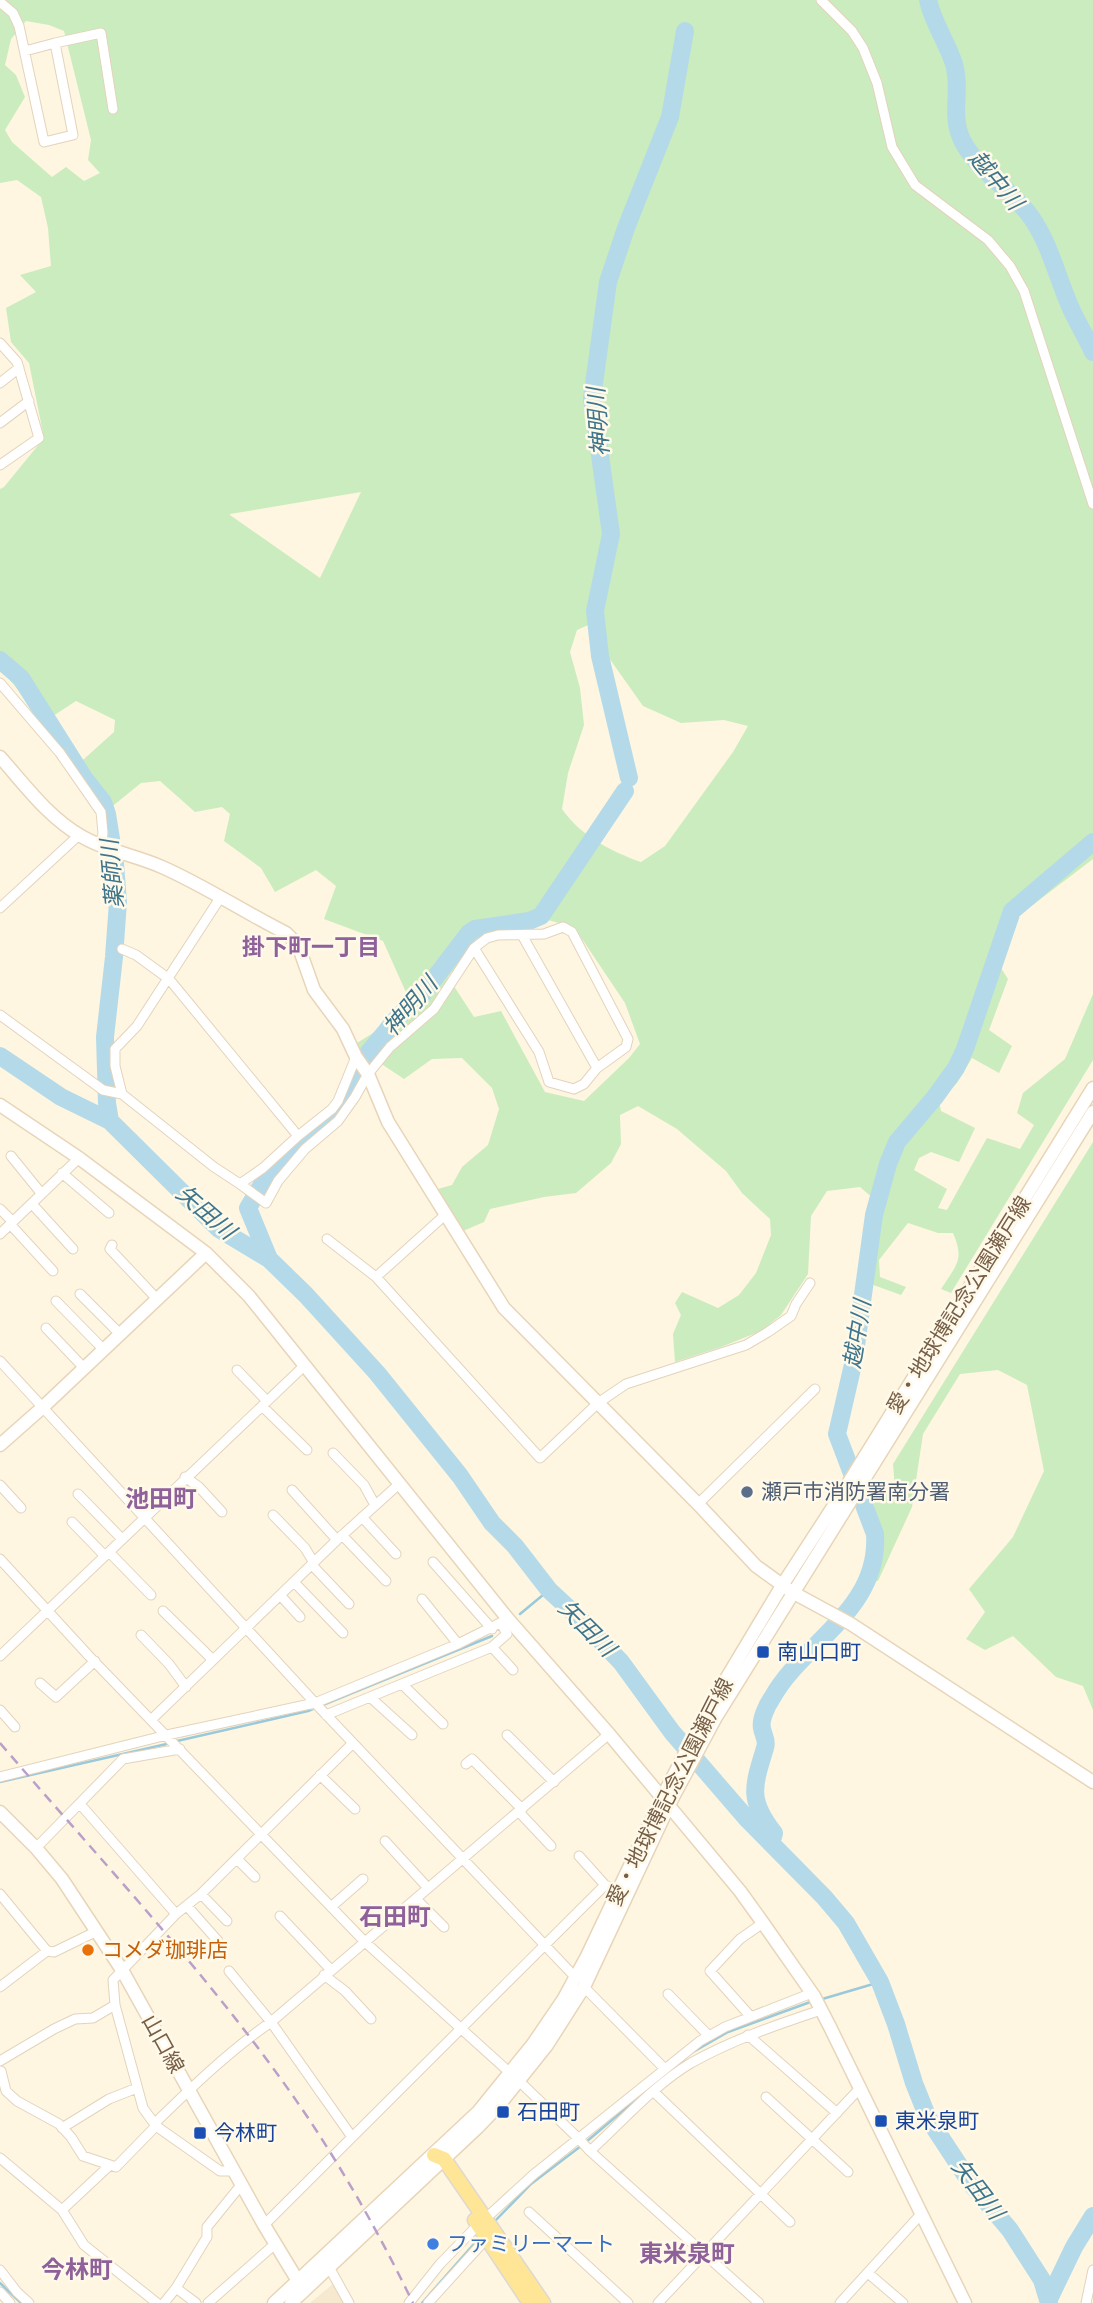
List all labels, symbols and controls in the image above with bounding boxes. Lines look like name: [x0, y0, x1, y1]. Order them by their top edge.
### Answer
water label: 越中川: [964, 144, 1032, 217]
water label: 神明川: [580, 384, 613, 457]
water label: 薬師川: [94, 836, 128, 910]
district label: 掛下町一丁目: [242, 932, 380, 960]
water label: 神明川: [376, 968, 444, 1041]
water label: 矢田川: [171, 1178, 244, 1246]
street label: 愛・地球博記念公園瀬戸線: [880, 1191, 1035, 1418]
water label: 越中川: [837, 1295, 876, 1370]
place label: 瀬戸市消防署南分署: [761, 1478, 950, 1503]
district label: 池田町: [125, 1483, 197, 1512]
marker: 瀬戸市消防署南分署: [739, 1484, 755, 1500]
water label: 矢田川: [553, 1593, 624, 1664]
place label: 南山口町: [777, 1638, 861, 1663]
marker: 南山口町: [755, 1644, 771, 1660]
street label: 愛・地球博記念公園瀬戸線: [600, 1673, 737, 1909]
district label: 石田町: [359, 1901, 431, 1930]
place label: コメダ珈琲店: [102, 1936, 228, 1961]
marker: コメダ珈琲店: [80, 1942, 96, 1958]
street label: 山口線: [138, 2010, 191, 2077]
place label: 石田町: [517, 2098, 580, 2123]
marker: 石田町: [495, 2104, 511, 2120]
place label: 東米泉町: [895, 2107, 979, 2132]
marker: 東米泉町: [873, 2113, 889, 2129]
place label: 今林町: [214, 2119, 277, 2144]
marker: 今林町: [192, 2125, 208, 2141]
water label: 矢田川: [947, 2152, 1013, 2227]
place label: ファミリーマート: [447, 2230, 615, 2255]
marker: ファミリーマート: [425, 2236, 441, 2252]
district label: 東米泉町: [639, 2238, 735, 2267]
district label: 今林町: [41, 2254, 113, 2283]

